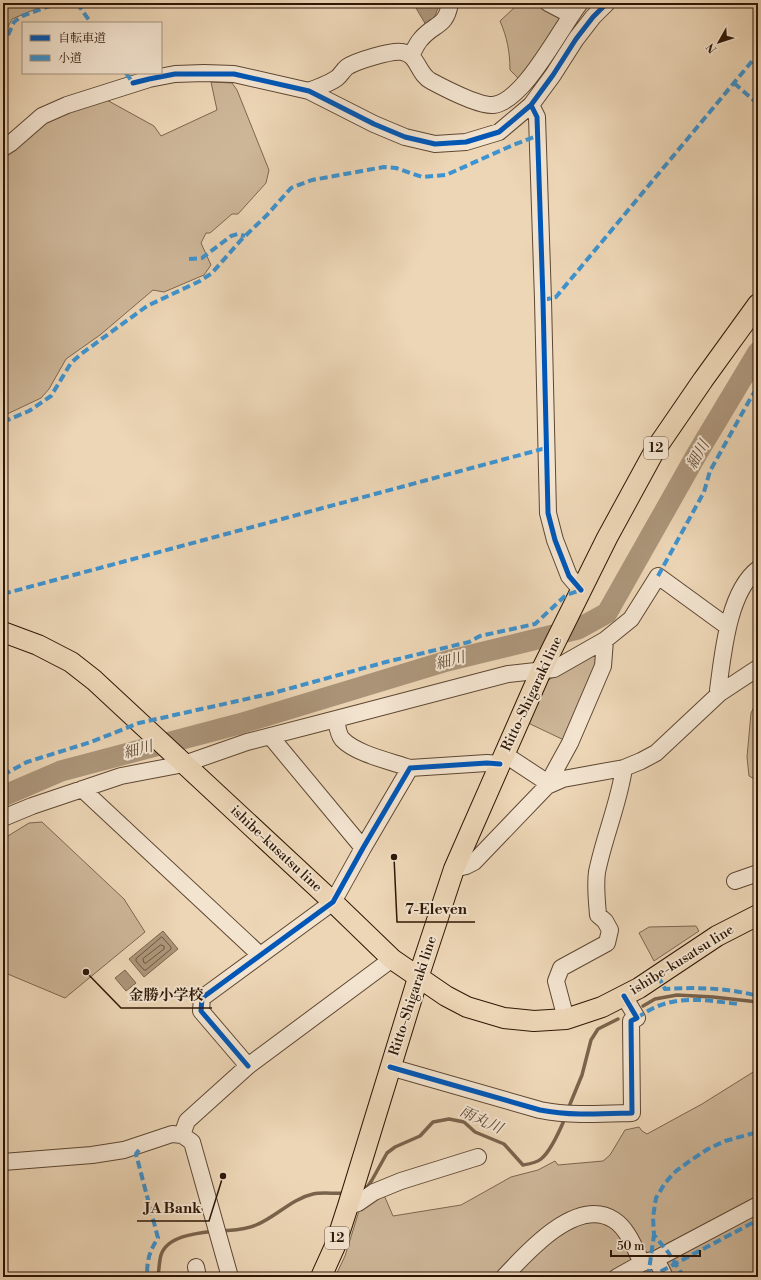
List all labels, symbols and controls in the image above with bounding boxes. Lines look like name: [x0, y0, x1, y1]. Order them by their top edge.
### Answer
legend: [22, 22, 162, 74]
north arrow: [699, 22, 739, 62]
text: 自転車道: [58, 31, 106, 46]
text: N: [704, 40, 720, 55]
text: 小道: [58, 51, 82, 66]
water label: 細川: [682, 436, 715, 473]
road number: 12: [644, 437, 668, 459]
street label: Ritto-Shigaraki line: [497, 634, 567, 754]
water label: 細川: [433, 647, 469, 674]
water label: 細川: [121, 736, 157, 763]
street label: ishibe-kusatsu line: [226, 802, 326, 896]
callout: 7-Eleven: [397, 895, 475, 922]
text: 7-Eleven: [405, 900, 468, 919]
street label: ishibe-kusatsu line: [627, 921, 737, 999]
street label: Ritto-Shigaraki line: [385, 934, 441, 1058]
callout: 金勝小学校: [121, 981, 212, 1008]
text: 金勝小学校: [128, 986, 204, 1005]
water label: 雨丸川: [457, 1102, 507, 1139]
callout: JA Bank: [137, 1194, 209, 1221]
text: JA Bank: [143, 1199, 202, 1218]
road number: 12: [325, 1227, 349, 1249]
scale bar: [611, 1232, 700, 1258]
text: 50 m: [617, 1239, 645, 1254]

